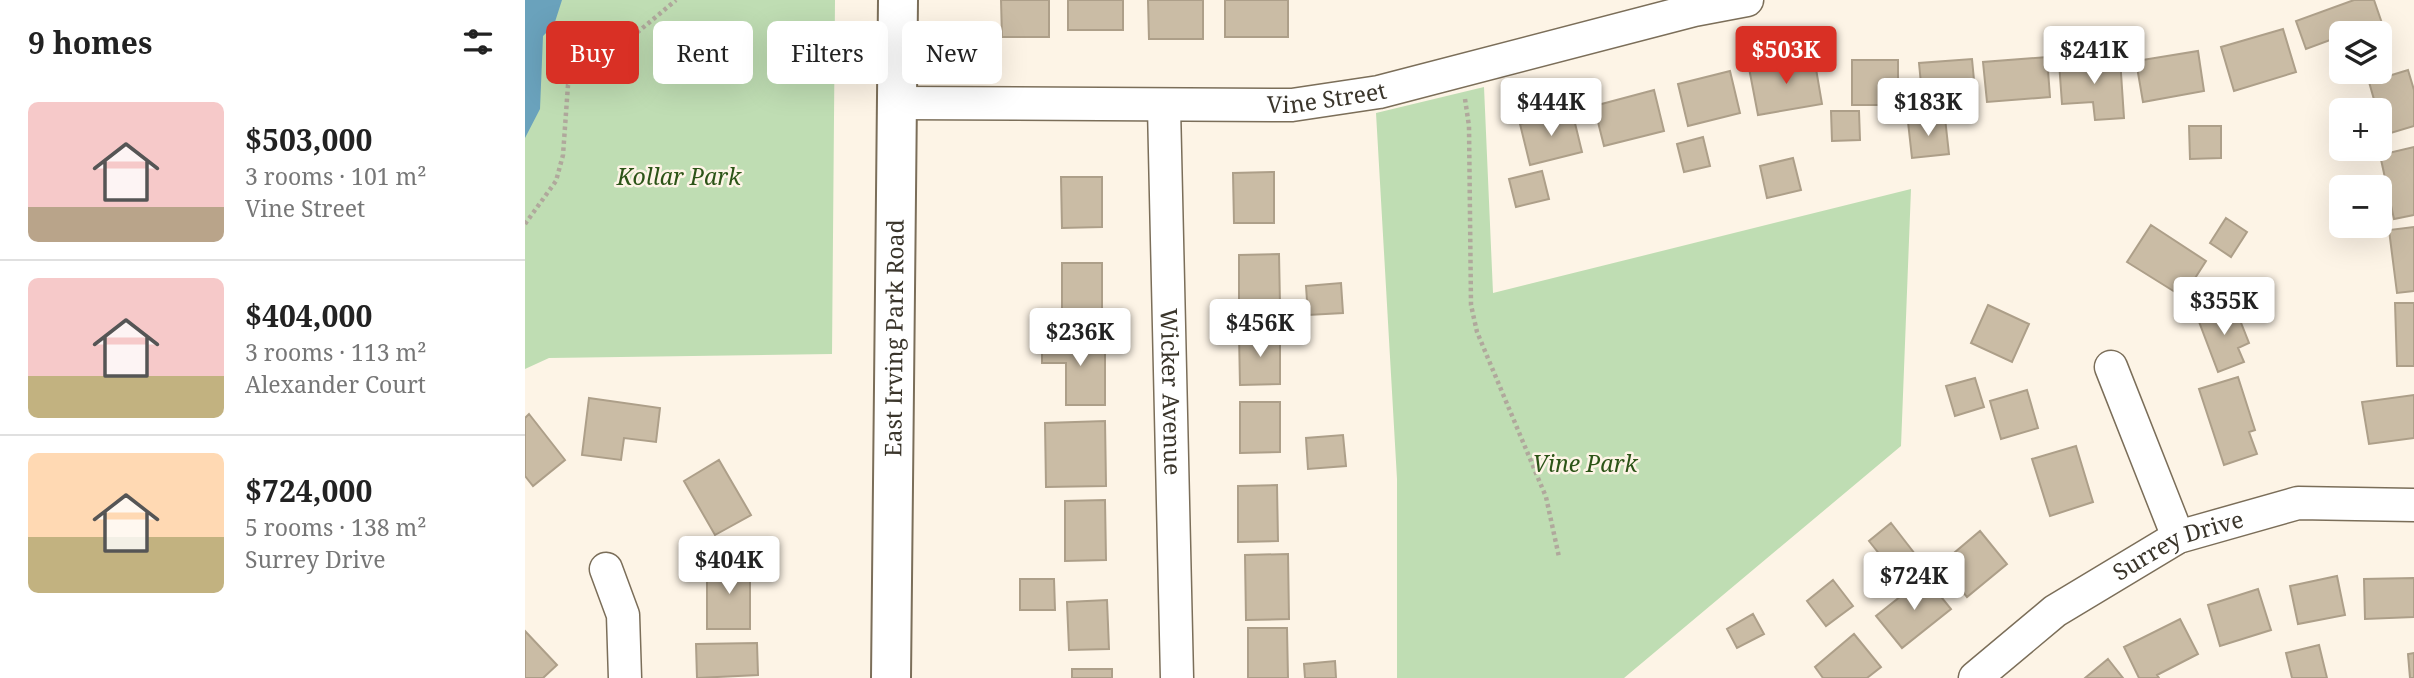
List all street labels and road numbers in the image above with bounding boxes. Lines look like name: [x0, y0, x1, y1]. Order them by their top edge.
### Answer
street label: Vine Street: [1267, 74, 1390, 120]
street label: East Irving Park Road: [876, 219, 911, 457]
street label: Wicker Avenue: [1154, 308, 1189, 476]
street label: Surrey Drive: [2106, 502, 2247, 588]

